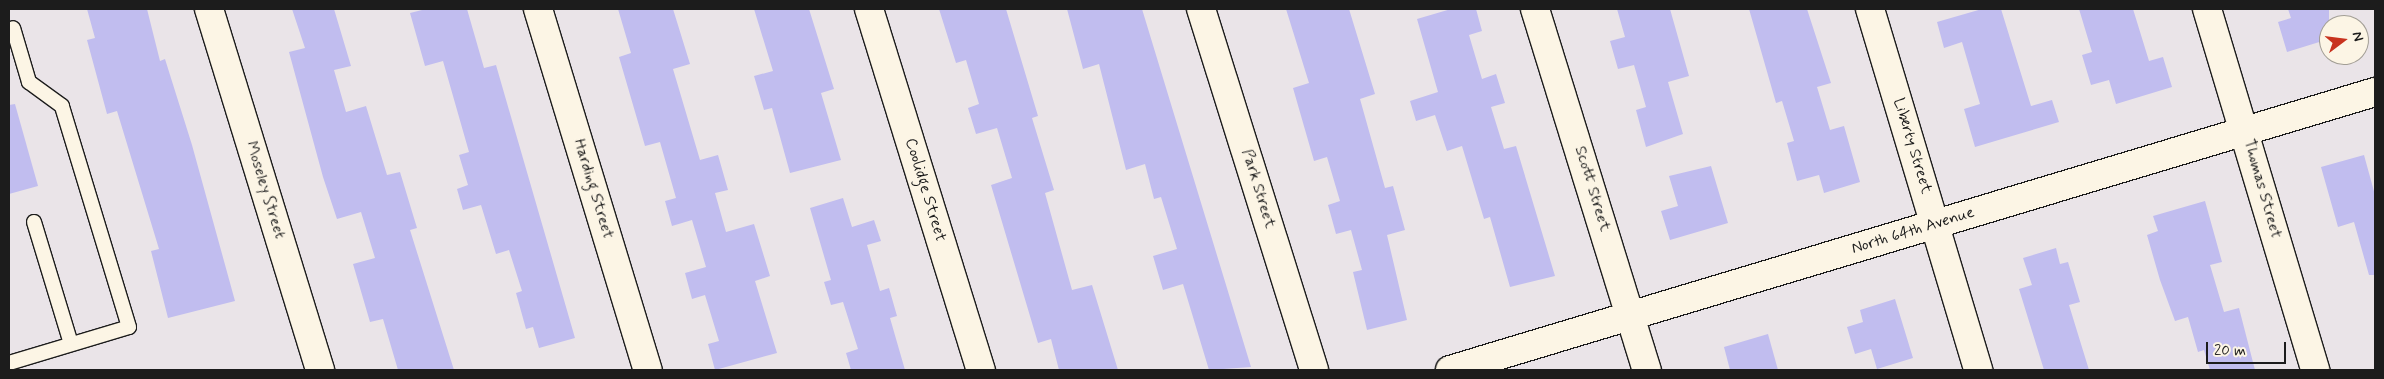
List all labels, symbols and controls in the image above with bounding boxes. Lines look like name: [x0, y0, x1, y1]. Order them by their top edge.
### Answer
north arrow: [2319, 15, 2369, 65]
text: N: [2348, 30, 2367, 43]
street label: Liberty Street: [1888, 96, 1936, 196]
street label: Coolidge Street: [900, 136, 950, 244]
street label: Harding Street: [569, 137, 617, 241]
street label: Moseley Street: [241, 138, 289, 242]
street label: Thomas Street: [2239, 138, 2285, 240]
street label: Scott Street: [1570, 144, 1614, 234]
street label: Park Street: [1237, 147, 1279, 231]
street label: North 64th Avenue: [1849, 203, 1977, 259]
scale bar: [2209, 332, 2289, 364]
text: 20 m: [2214, 341, 2246, 361]

